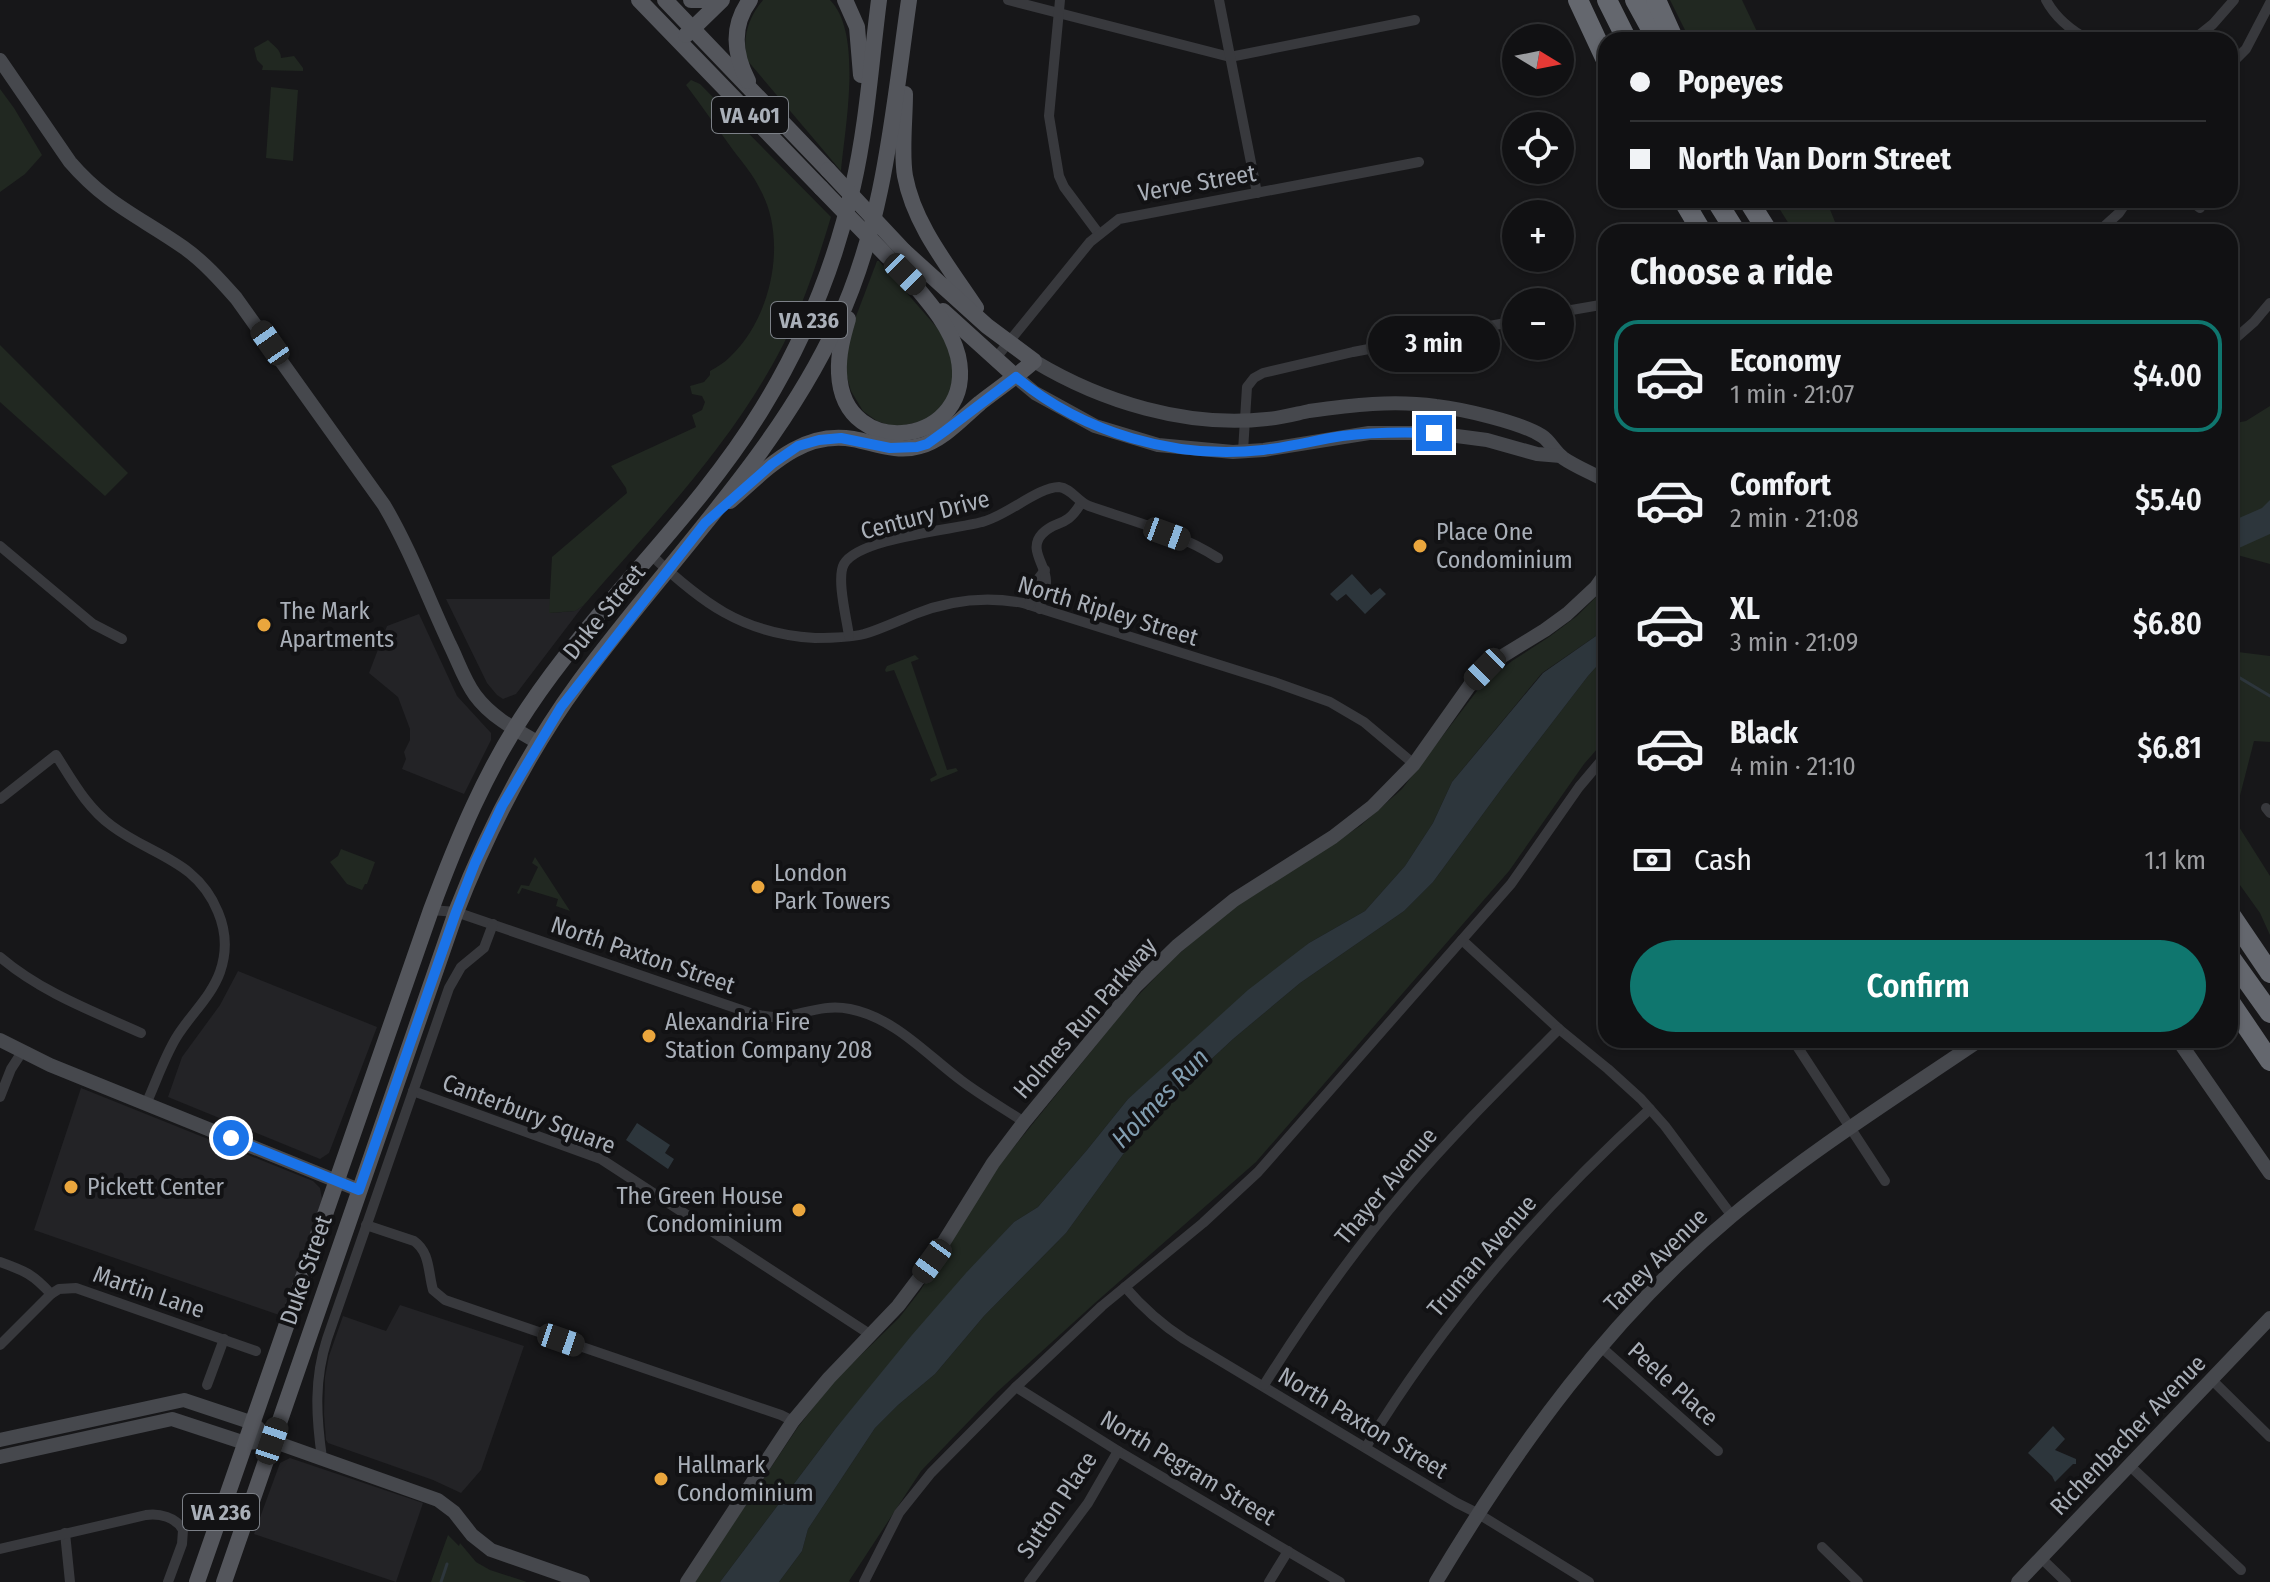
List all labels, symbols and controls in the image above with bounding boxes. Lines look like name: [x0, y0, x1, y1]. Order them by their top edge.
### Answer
north arrow: [1502, 24, 1574, 96]
map controls: [1502, 24, 1574, 360]
text: Popeyes: [1678, 64, 1783, 100]
road number: VA 401: [712, 97, 788, 133]
button: locate: [1502, 112, 1574, 184]
text: North Van Dorn Street: [1678, 141, 1951, 177]
street label: Verve Street: [1136, 159, 1258, 207]
button: +: [1502, 200, 1574, 272]
car: [880, 249, 930, 299]
text: Choose a ride: [1630, 250, 1833, 294]
button: −: [1502, 288, 1574, 360]
road number: VA 236: [771, 302, 847, 338]
car: [246, 316, 294, 370]
callout: 3 min: [1368, 317, 1500, 373]
text: 3 min: [1405, 328, 1463, 359]
icon: car: [1634, 340, 1706, 412]
text: Economy: [1730, 343, 1841, 379]
text: $4.00: [2133, 358, 2202, 394]
text: 1 min · 21:07: [1730, 379, 1854, 410]
route end: [1416, 415, 1452, 451]
icon: car: [1634, 464, 1706, 536]
text: Comfort: [1730, 467, 1831, 503]
text: $5.40: [2135, 482, 2202, 518]
street label: Century Drive: [858, 484, 992, 546]
text: 2 min · 21:08: [1730, 503, 1859, 534]
car: [1140, 515, 1194, 553]
place label: Place One Condominium: [1436, 518, 1573, 574]
marker: Place One Condominium: [1411, 537, 1429, 555]
street label: Duke Street: [557, 559, 651, 665]
street label: North Ripley Street: [1015, 570, 1202, 652]
icon: car: [1634, 588, 1706, 660]
text: XL: [1730, 591, 1760, 627]
place label: The Mark Apartments: [280, 597, 394, 653]
text: $6.80: [2133, 606, 2202, 642]
marker: The Mark Apartments: [255, 616, 273, 634]
text: 3 min · 21:09: [1730, 627, 1858, 658]
car: [1460, 644, 1510, 694]
icon: car: [1634, 712, 1706, 784]
text: Black: [1730, 715, 1798, 751]
text: $6.81: [2137, 730, 2202, 766]
text: 4 min · 21:10: [1730, 751, 1856, 782]
icon: cash: [1630, 838, 1674, 882]
text: Cash: [1694, 842, 1752, 878]
text: 1.1 km: [2145, 845, 2206, 876]
place label: London Park Towers: [774, 859, 891, 915]
marker: London Park Towers: [749, 878, 767, 896]
street label: North Paxton Street: [547, 910, 739, 1000]
street label: Holmes Run Parkway: [1007, 932, 1163, 1104]
button: Confirm: [1630, 940, 2206, 1032]
place label: Alexandria Fire Station Company 208: [665, 1008, 872, 1064]
marker: Alexandria Fire Station Company 208: [640, 1027, 658, 1045]
water label: Holmes Run: [1105, 1042, 1215, 1154]
street label: Canterbury Square: [439, 1068, 619, 1160]
route start: [213, 1120, 249, 1156]
street label: Thayer Avenue: [1329, 1122, 1443, 1250]
place label: Pickett Center: [87, 1173, 225, 1201]
marker: Pickett Center: [62, 1178, 80, 1196]
place label: The Green House Condominium: [616, 1182, 783, 1238]
street label: Truman Avenue: [1422, 1189, 1542, 1323]
marker: The Green House Condominium: [790, 1201, 808, 1219]
street label: Taney Avenue: [1599, 1203, 1713, 1317]
street label: Duke Street: [274, 1211, 338, 1328]
car: [908, 1235, 956, 1287]
street label: Martin Lane: [90, 1260, 208, 1324]
car: [534, 1321, 588, 1359]
street label: Peele Place: [1622, 1336, 1724, 1432]
street label: Richenbacher Avenue: [2044, 1349, 2212, 1521]
street label: North Paxton Street: [1273, 1361, 1453, 1485]
street label: North Pegram Street: [1095, 1405, 1281, 1531]
car: [253, 1414, 291, 1468]
street label: Sutton Place: [1011, 1446, 1103, 1564]
place label: Hallmark Condominium: [677, 1451, 814, 1507]
marker: Hallmark Condominium: [652, 1470, 670, 1488]
road number: VA 236: [183, 1494, 259, 1530]

